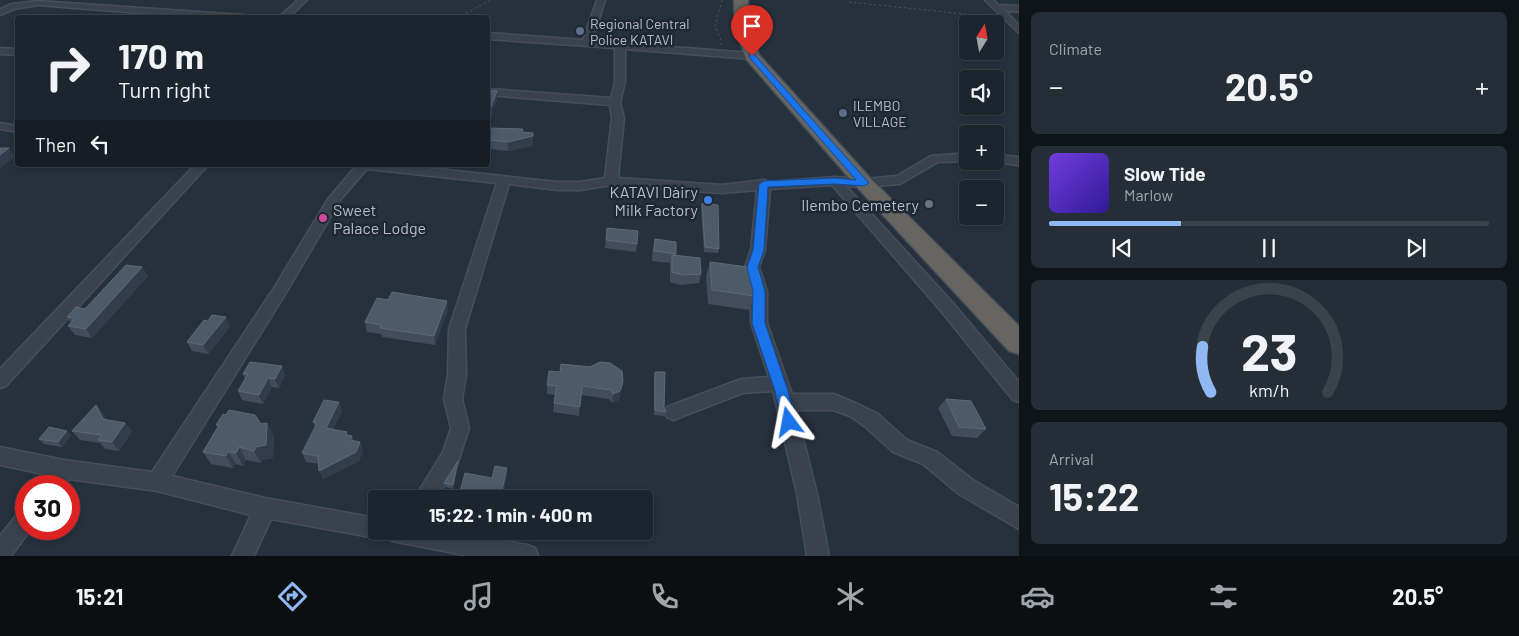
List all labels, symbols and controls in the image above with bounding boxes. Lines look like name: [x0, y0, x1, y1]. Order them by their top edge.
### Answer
pin: [731, 5, 773, 56]
icon: arrive: [738, 12, 766, 40]
place label: Regional Central Police KATAVI: [590, 15, 689, 48]
north arrow: [959, 15, 1004, 60]
map controls: [959, 15, 1004, 225]
marker: Regional Central Police KATAVI: [574, 25, 586, 37]
text: 170 m: [118, 34, 204, 76]
icon: right: [35, 35, 100, 100]
text: Climate: [1049, 39, 1102, 58]
text: 20.5°: [1225, 63, 1313, 109]
text: −: [1049, 69, 1063, 103]
text: +: [1475, 69, 1489, 103]
button: sound: [959, 70, 1004, 115]
text: Turn right: [118, 76, 211, 102]
place label: ILEMBO VILLAGE: [853, 97, 907, 130]
marker: ILEMBO VILLAGE: [837, 107, 849, 119]
button: +: [959, 125, 1004, 170]
icon: left: [86, 130, 114, 158]
text: Then: [35, 133, 76, 156]
text: Slow Tide: [1124, 162, 1206, 185]
button: −: [959, 180, 1004, 225]
place label: KATAVI Dàiry Milk Factory: [610, 182, 699, 219]
text: Marlow: [1124, 185, 1173, 204]
marker: KATAVI Dàiry Milk Factory: [702, 194, 714, 206]
place label: Ilembo Cemetery: [801, 195, 920, 214]
marker: Ilembo Cemetery: [923, 198, 935, 210]
place label: Sweet Palace Lodge: [333, 200, 426, 237]
marker: Sweet Palace Lodge: [317, 212, 329, 224]
icon: previous: [1108, 234, 1136, 262]
icon: pause: [1255, 234, 1283, 262]
icon: next: [1402, 234, 1430, 262]
text: 23: [1241, 319, 1297, 381]
text: km/h: [1249, 379, 1289, 401]
position arrow: [762, 395, 814, 447]
text: Arrival: [1049, 449, 1094, 468]
text: 15:22: [1049, 473, 1139, 519]
speed limit sign: 30: [15, 475, 80, 540]
text: 15:22 · 1 min · 400 m: [429, 503, 592, 526]
icon: directions: [275, 579, 310, 614]
icon: music: [461, 579, 496, 614]
icon: phone: [647, 579, 682, 614]
icon: climate: [833, 579, 868, 614]
icon: car: [1020, 579, 1055, 614]
icon: filters: [1206, 579, 1241, 614]
text: 15:21: [76, 583, 123, 609]
text: 20.5°: [1392, 583, 1443, 609]

